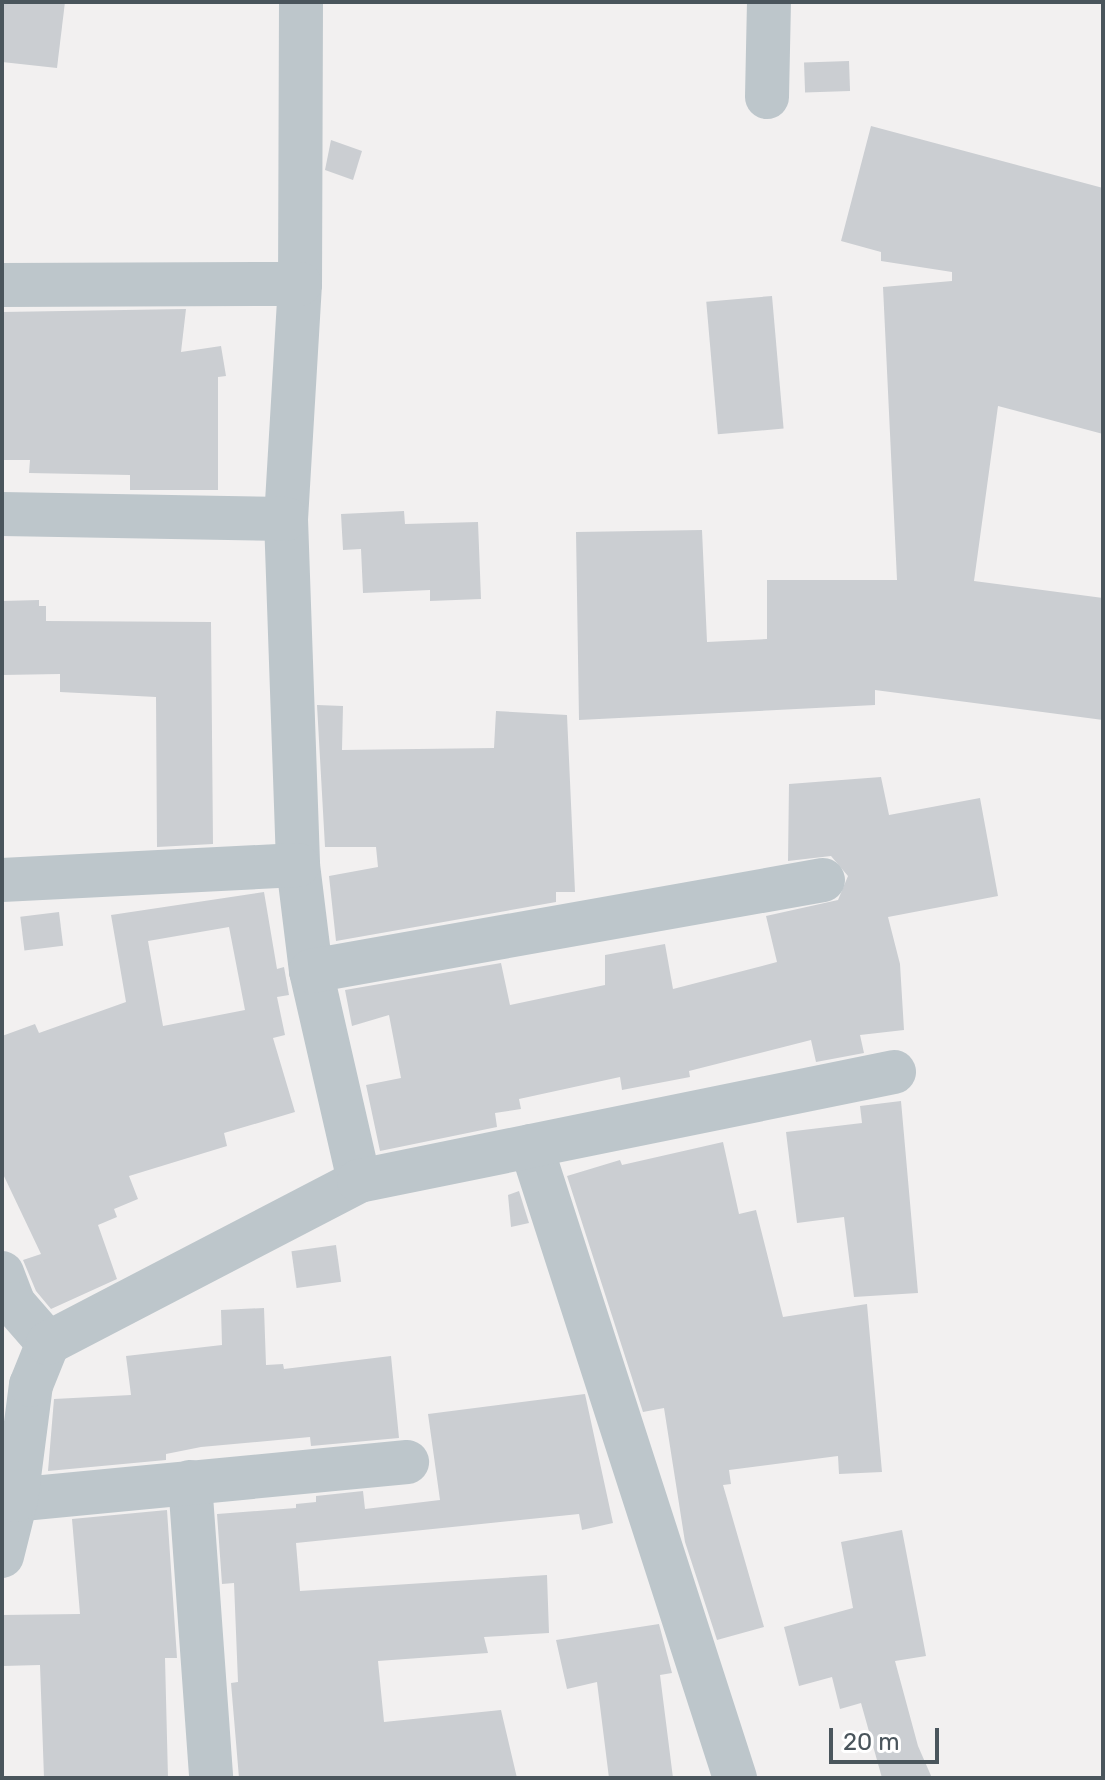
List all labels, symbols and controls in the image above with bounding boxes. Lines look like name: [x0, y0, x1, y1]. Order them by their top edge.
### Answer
scale bar: [833, 1712, 943, 1762]
text: 20 m: [843, 1728, 900, 1756]

